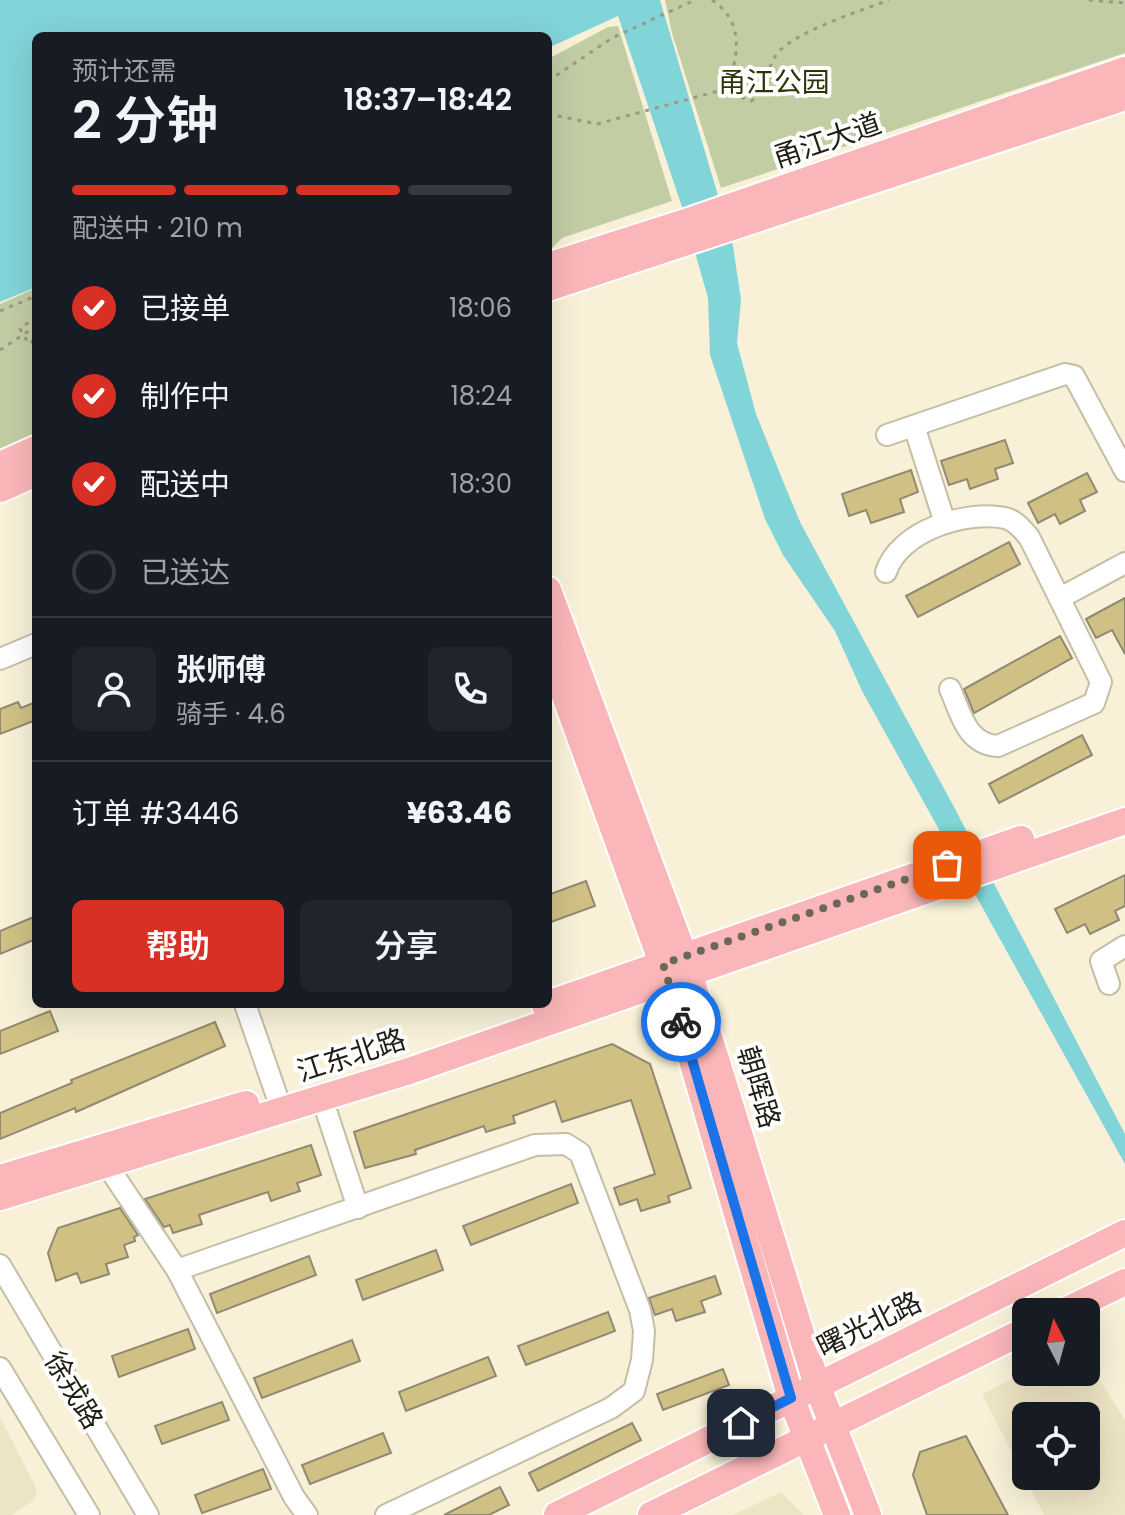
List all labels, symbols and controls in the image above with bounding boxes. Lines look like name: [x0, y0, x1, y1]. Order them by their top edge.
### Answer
text: 预计还需: [72, 53, 176, 89]
park label: 甬江公园: [718, 63, 830, 102]
text: 18:37–18:42: [343, 78, 512, 121]
text: 2 分钟: [72, 84, 218, 157]
street label: 甬江大道: [768, 104, 886, 177]
text: 配送中 · 210 m: [72, 210, 243, 246]
icon: check: [72, 286, 116, 330]
text: 已接单: [140, 287, 230, 330]
text: 18:06: [449, 290, 512, 326]
icon: check: [72, 374, 116, 418]
text: 制作中: [140, 375, 230, 418]
text: 18:24: [450, 378, 512, 414]
icon: check: [72, 462, 116, 506]
text: 配送中: [140, 463, 230, 506]
text: 18:30: [450, 466, 512, 502]
text: 已送达: [140, 551, 230, 594]
button: person: [72, 647, 156, 731]
button: phone: [428, 647, 512, 731]
text: 张师傅: [176, 648, 266, 691]
text: 骑手 · 4.6: [176, 696, 286, 732]
text: ¥63.46: [407, 791, 512, 834]
text: 订单 #3446: [72, 792, 240, 835]
pin: [913, 831, 981, 899]
icon: bag: [925, 843, 969, 887]
button: 帮助: [72, 900, 284, 992]
button: 分享: [300, 900, 512, 992]
courier: [641, 982, 721, 1062]
icon: bike: [659, 1000, 703, 1044]
street label: 江东北路: [292, 1020, 410, 1091]
street label: 朝晖路: [728, 1041, 789, 1133]
street label: 曙光北路: [810, 1282, 928, 1367]
north arrow: [1012, 1298, 1100, 1386]
map controls: [1012, 1298, 1100, 1490]
street label: 徐戎路: [35, 1344, 112, 1436]
pin: [707, 1389, 775, 1457]
icon: home: [719, 1401, 763, 1445]
button: locate: [1012, 1402, 1100, 1490]

